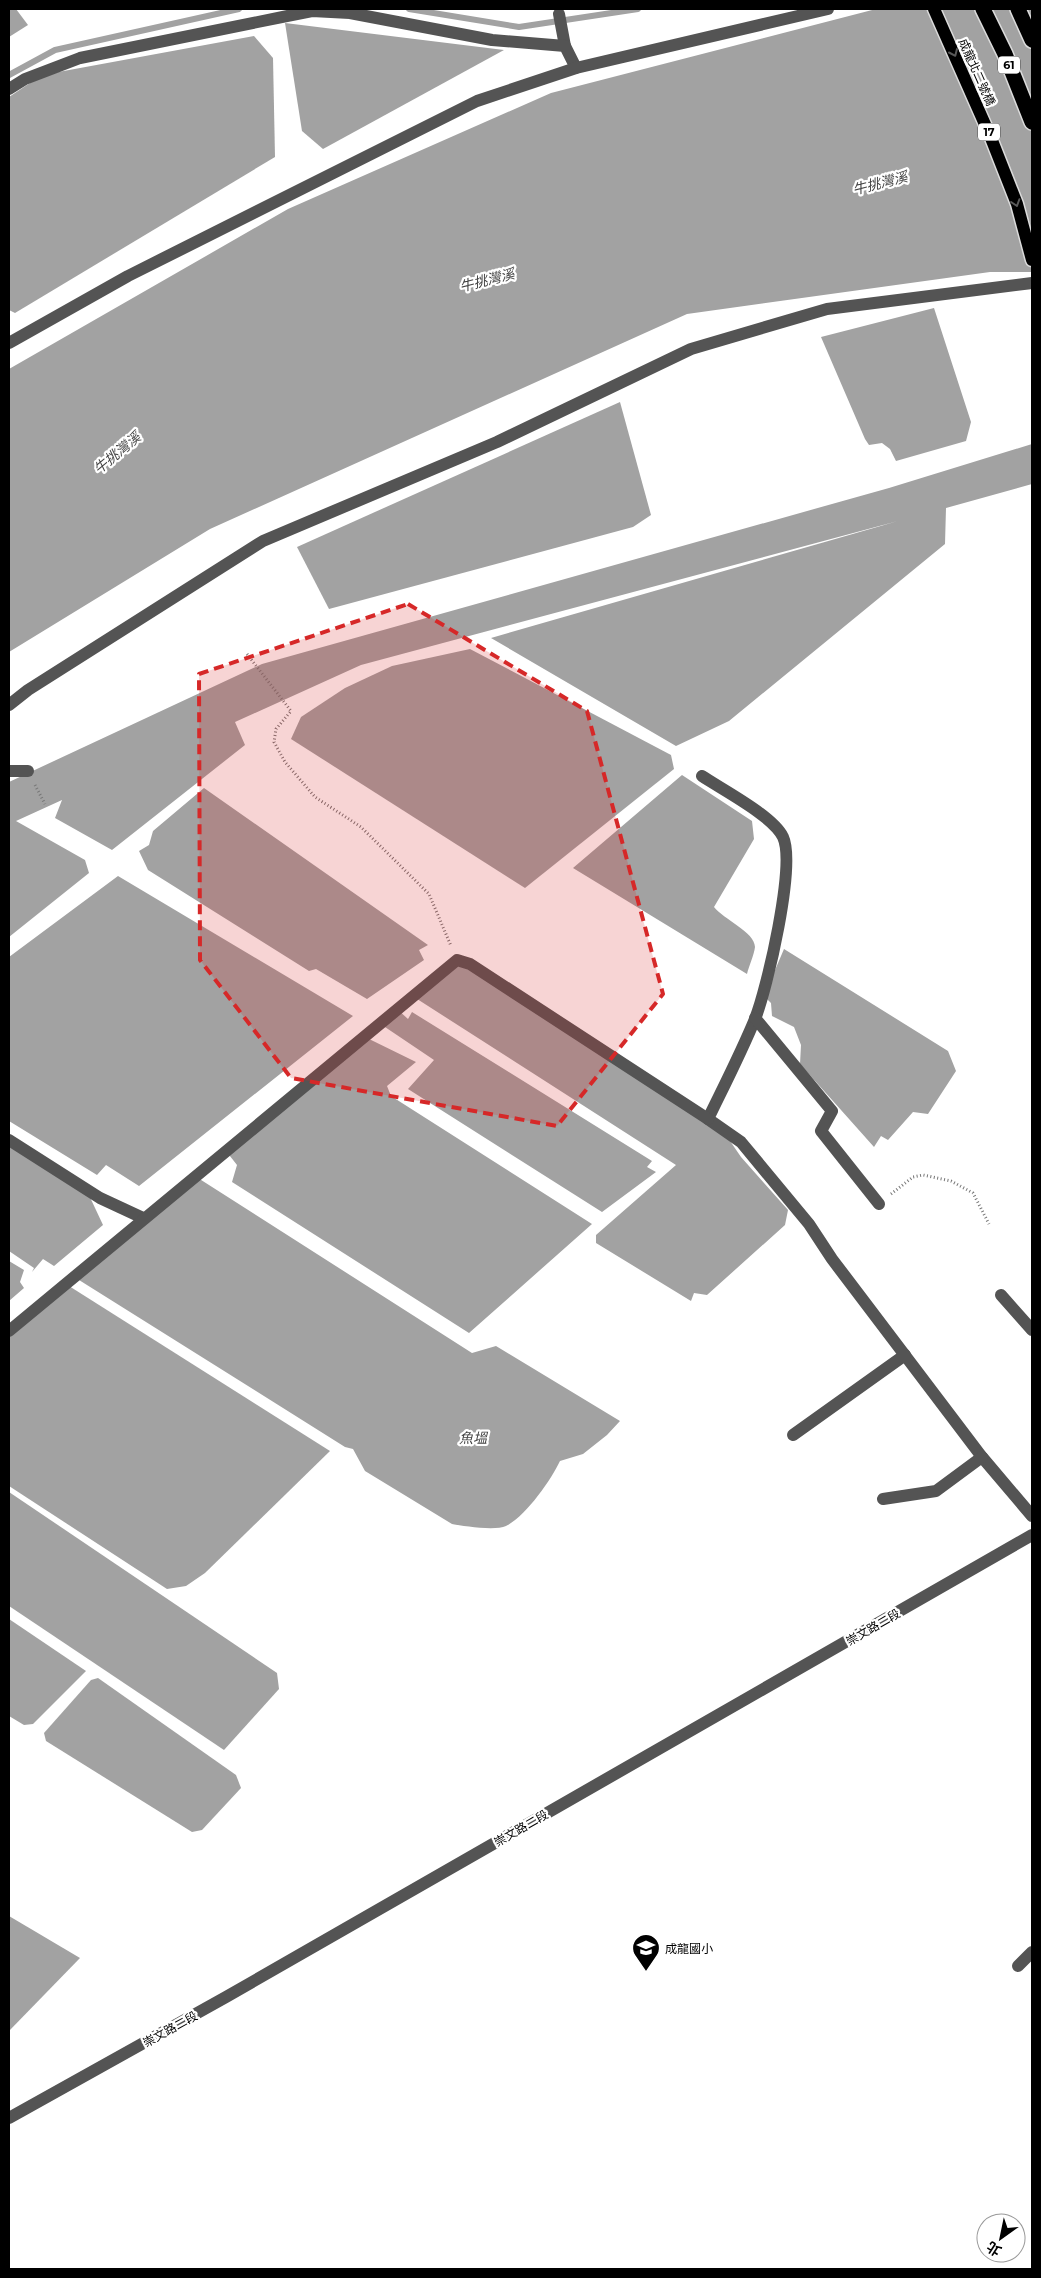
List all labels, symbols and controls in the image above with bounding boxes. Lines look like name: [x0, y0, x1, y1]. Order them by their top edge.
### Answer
street label: 成龍北二號橋: [956, 36, 998, 108]
one-way arrow: [947, 48, 958, 57]
road number: 61: [998, 56, 1020, 74]
road number: 17: [978, 124, 1000, 140]
water label: 牛挑灣溪: [851, 167, 911, 199]
one-way arrow: [1010, 198, 1020, 207]
water label: 牛挑灣溪: [458, 264, 518, 296]
water label: 牛挑灣溪: [90, 427, 146, 478]
water label: 魚塭: [459, 1429, 489, 1447]
street label: 崇文路二段: [843, 1606, 903, 1648]
street label: 崇文路二段: [491, 1807, 551, 1849]
school or university icon: 成龍國小: [631, 1933, 661, 1972]
place label: 成龍國小: [665, 1941, 713, 1956]
street label: 崇文路二段: [140, 2008, 200, 2050]
north arrow: [976, 2213, 1026, 2263]
text: 北: [983, 2238, 1005, 2260]

